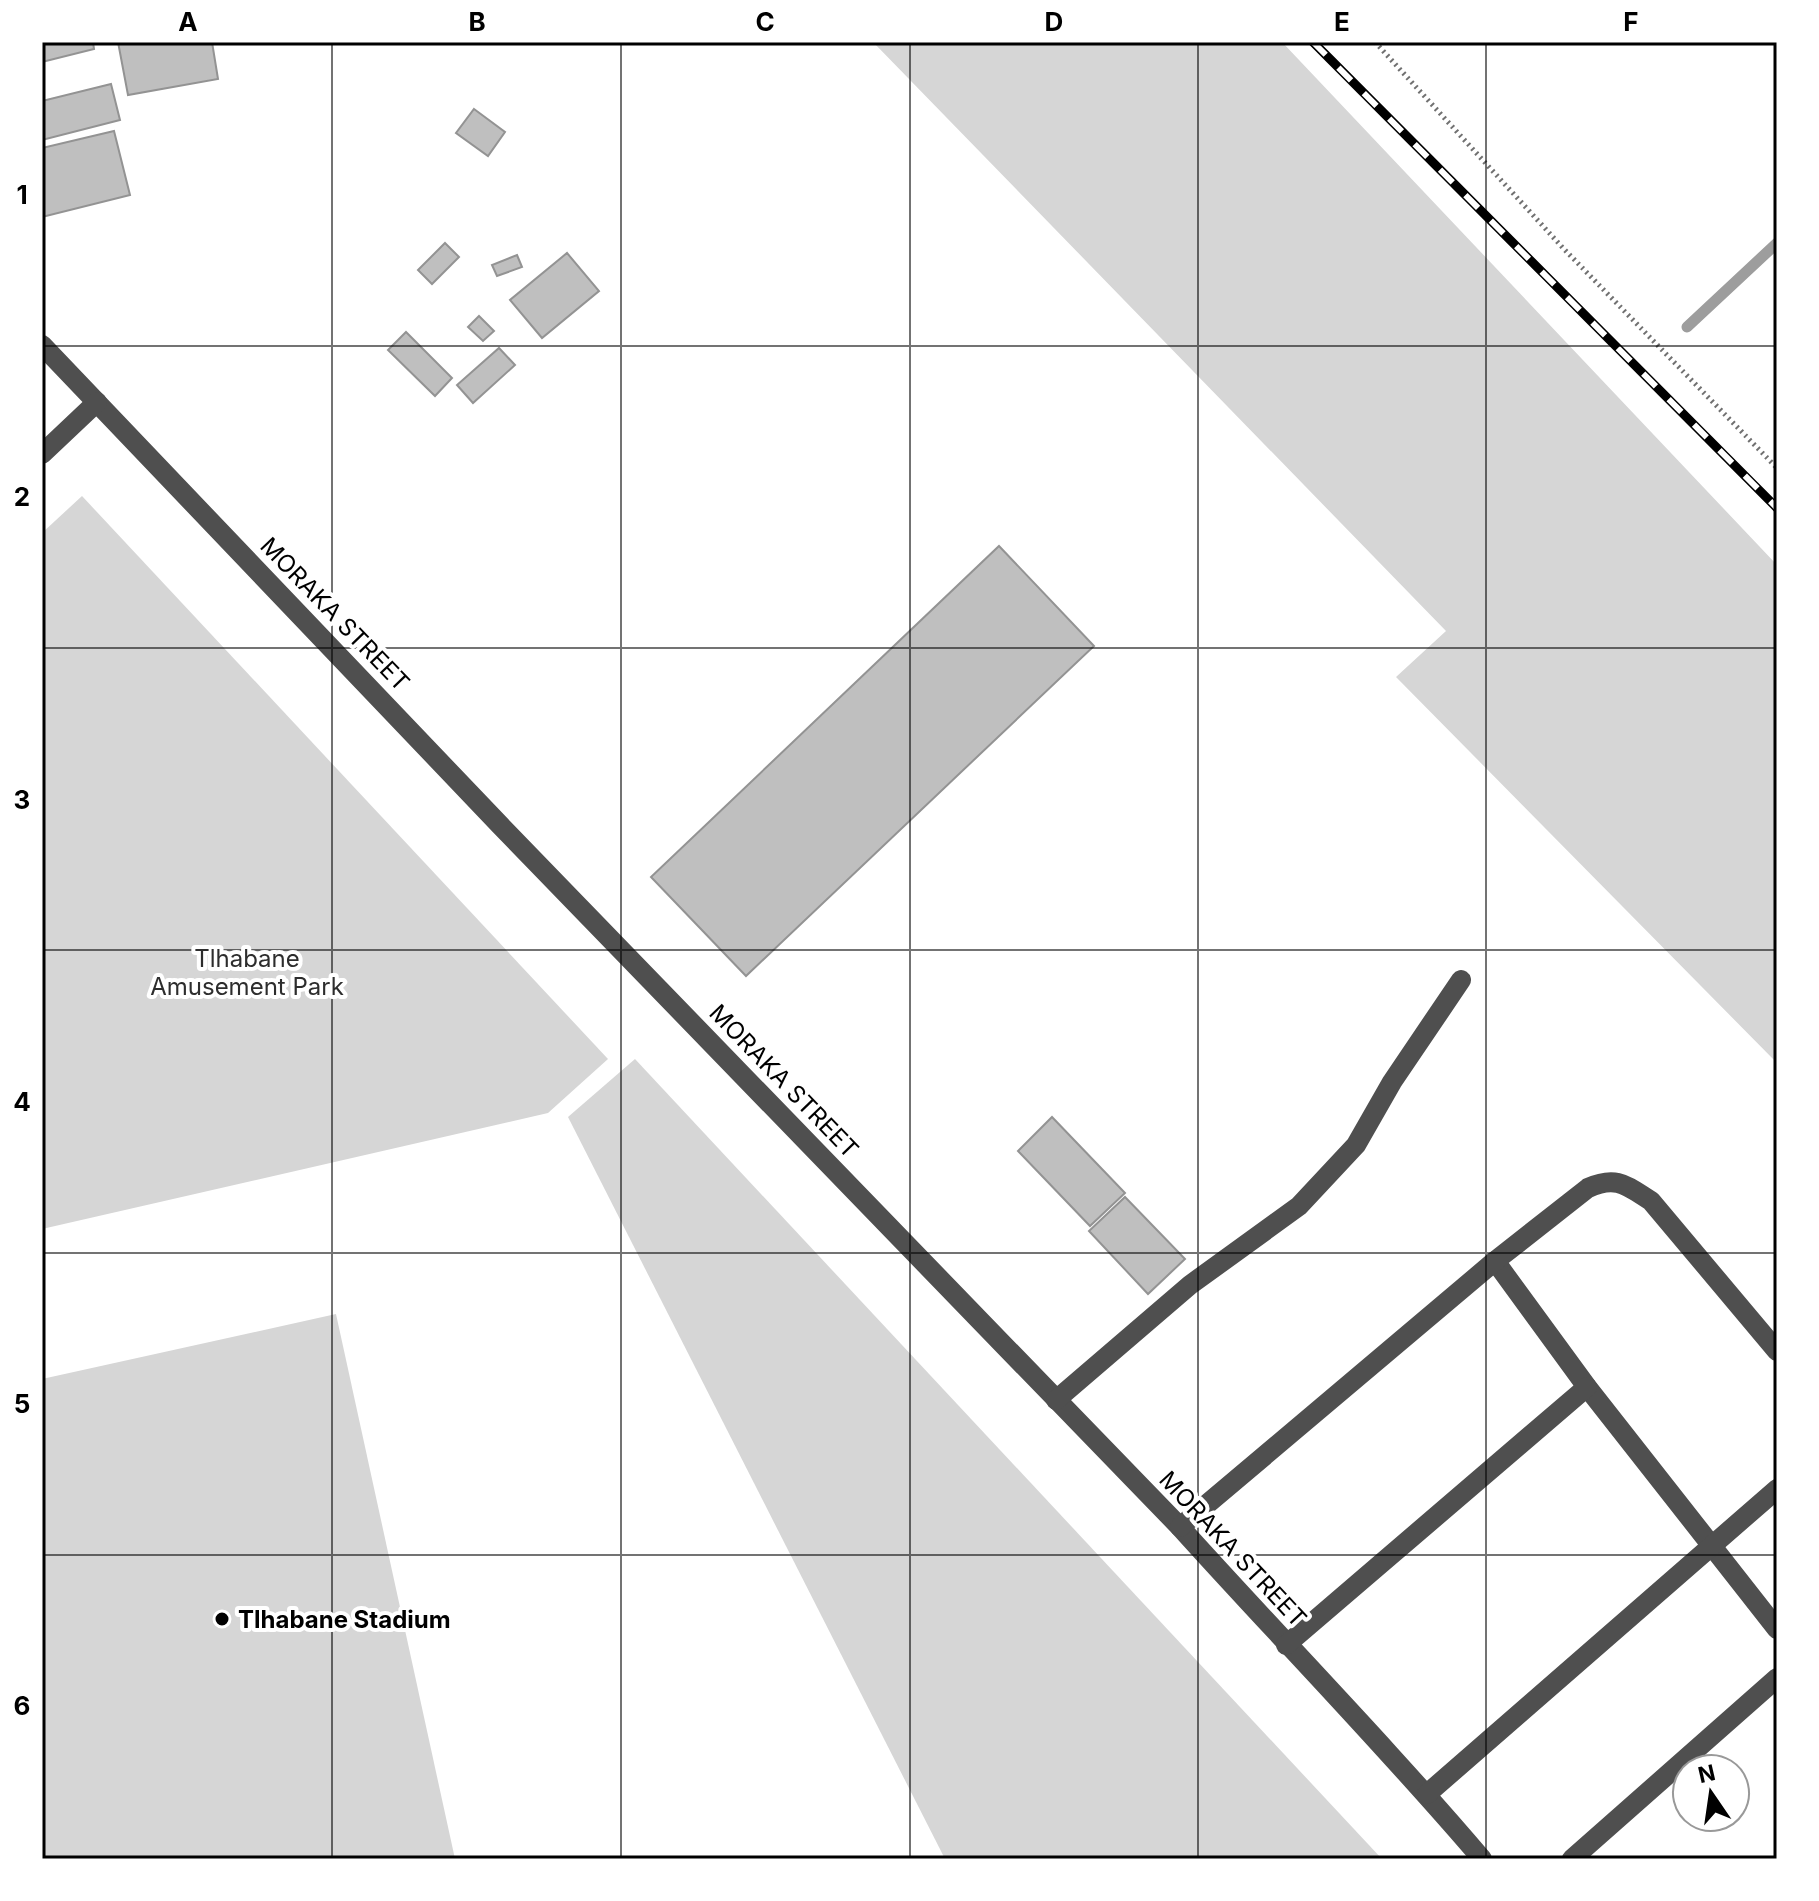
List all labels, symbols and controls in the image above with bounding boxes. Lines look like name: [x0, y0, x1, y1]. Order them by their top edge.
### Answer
text: A: [178, 6, 198, 37]
text: B: [468, 6, 486, 37]
text: C: [755, 6, 775, 37]
text: D: [1045, 6, 1063, 37]
text: E: [1334, 6, 1350, 37]
text: F: [1623, 6, 1639, 37]
text: 1: [16, 179, 28, 210]
text: 2: [14, 481, 30, 512]
street label: MORAKA STREET: [254, 531, 416, 697]
text: 3: [14, 784, 30, 815]
park label: Tlhabane Amusement Park: [150, 944, 344, 1001]
street label: MORAKA STREET: [703, 998, 865, 1164]
text: 4: [13, 1086, 31, 1117]
text: 5: [14, 1388, 30, 1419]
street label: MORAKA STREET: [1153, 1465, 1313, 1633]
place label: Tlhabane Stadium: [238, 1605, 451, 1634]
marker: Tlhabane Stadium: [213, 1610, 231, 1628]
text: 6: [14, 1690, 30, 1721]
north arrow: [1671, 1753, 1751, 1833]
text: N: [1695, 1759, 1718, 1788]

